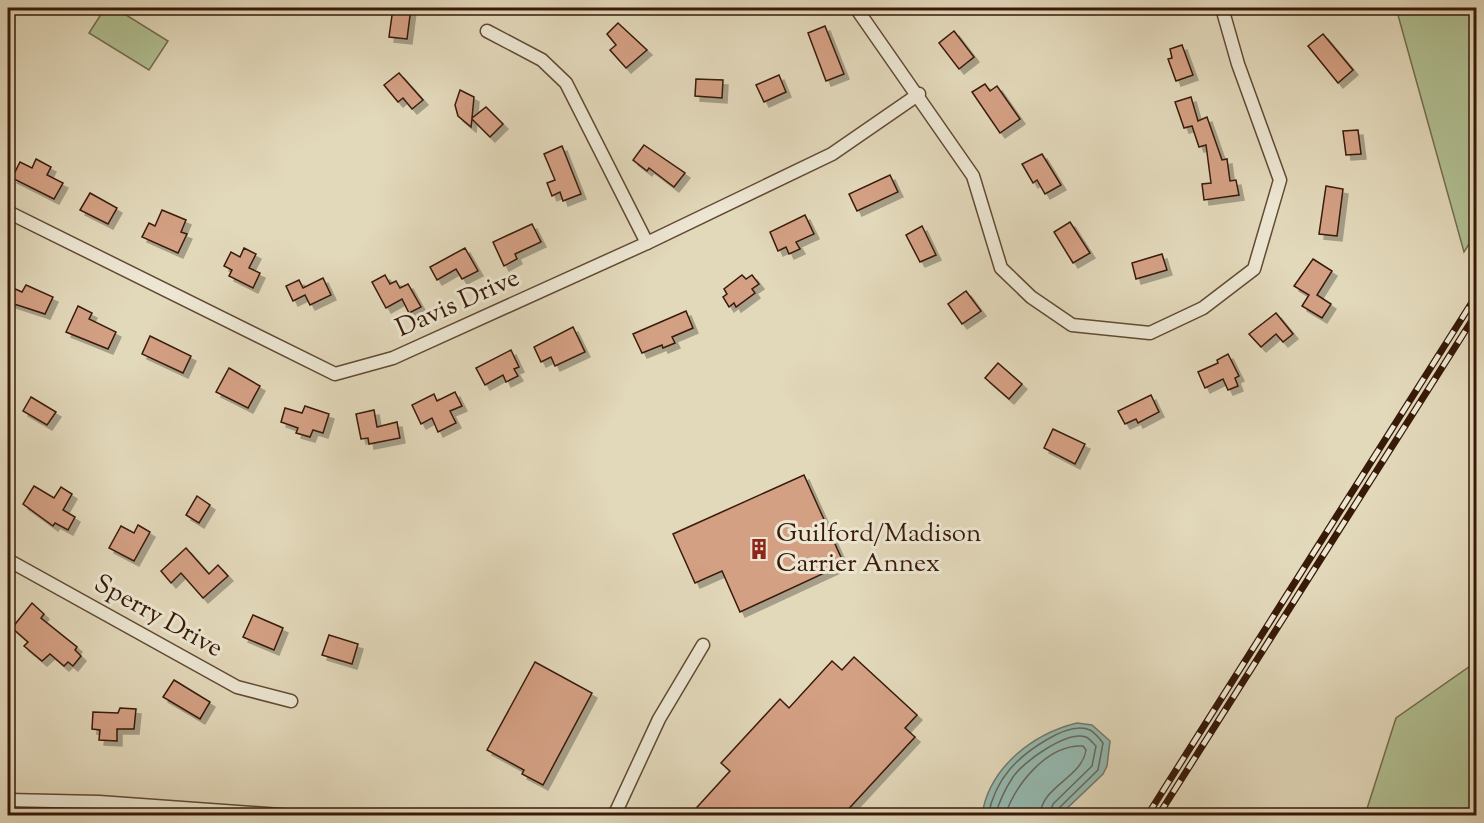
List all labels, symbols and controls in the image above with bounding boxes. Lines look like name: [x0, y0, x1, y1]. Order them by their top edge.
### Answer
street label: Davis Drive: [390, 260, 526, 348]
place label: Guilford/Madison Carrier Annex: [776, 516, 981, 583]
building icon: Guilford/Madison Carrier Annex: [747, 537, 771, 561]
street label: Sperry Drive: [87, 566, 229, 668]

